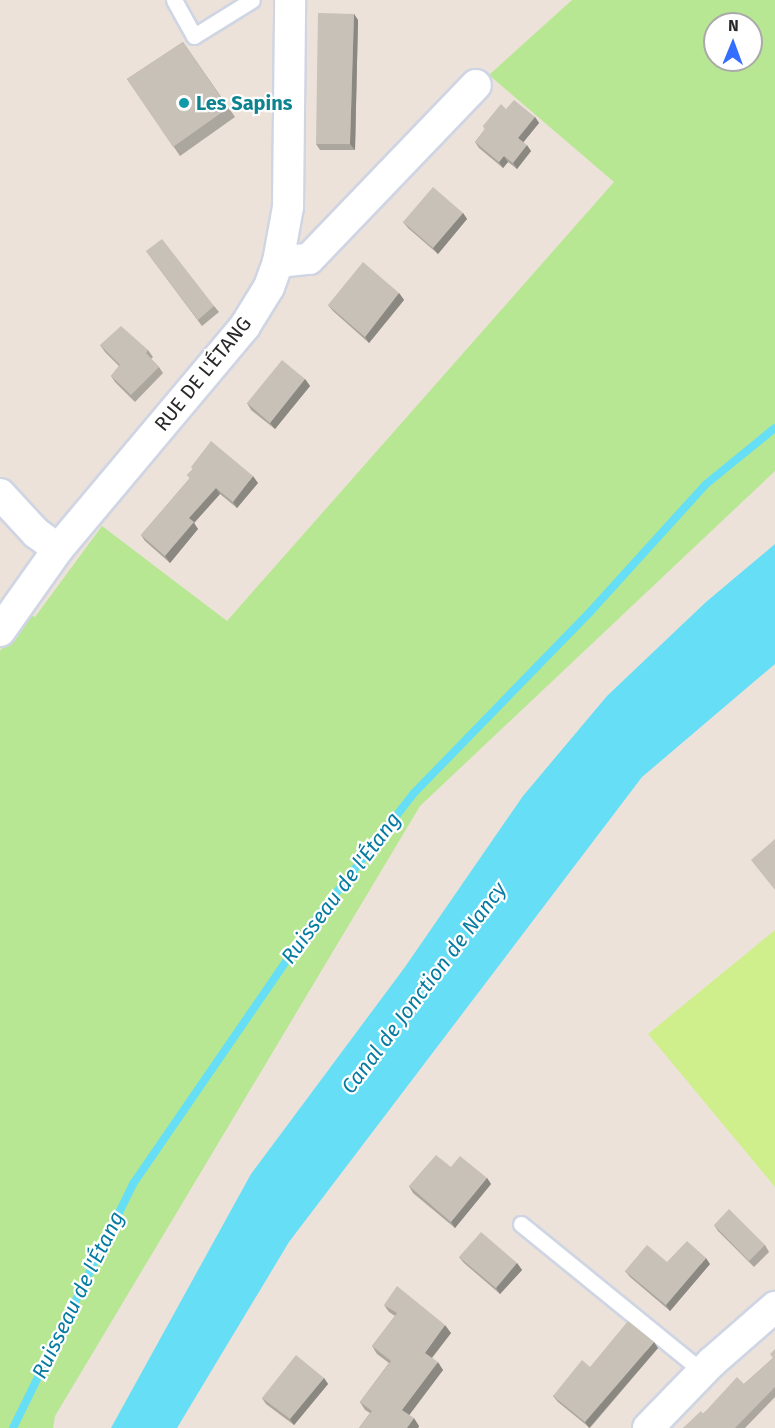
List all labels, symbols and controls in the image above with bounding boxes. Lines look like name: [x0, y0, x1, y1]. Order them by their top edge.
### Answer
north arrow: [703, 12, 763, 72]
text: N: [728, 16, 739, 35]
place label: Les Sapins: [196, 91, 292, 115]
marker: Les Sapins: [177, 96, 191, 110]
street label: RUE DE L'ÉTANG: [150, 312, 256, 436]
water label: Ruisseau de l'Étang: [276, 807, 406, 969]
water label: Canal de Jonction de Nancy: [336, 877, 512, 1099]
water label: Ruisseau de l'Étang: [27, 1207, 129, 1383]

